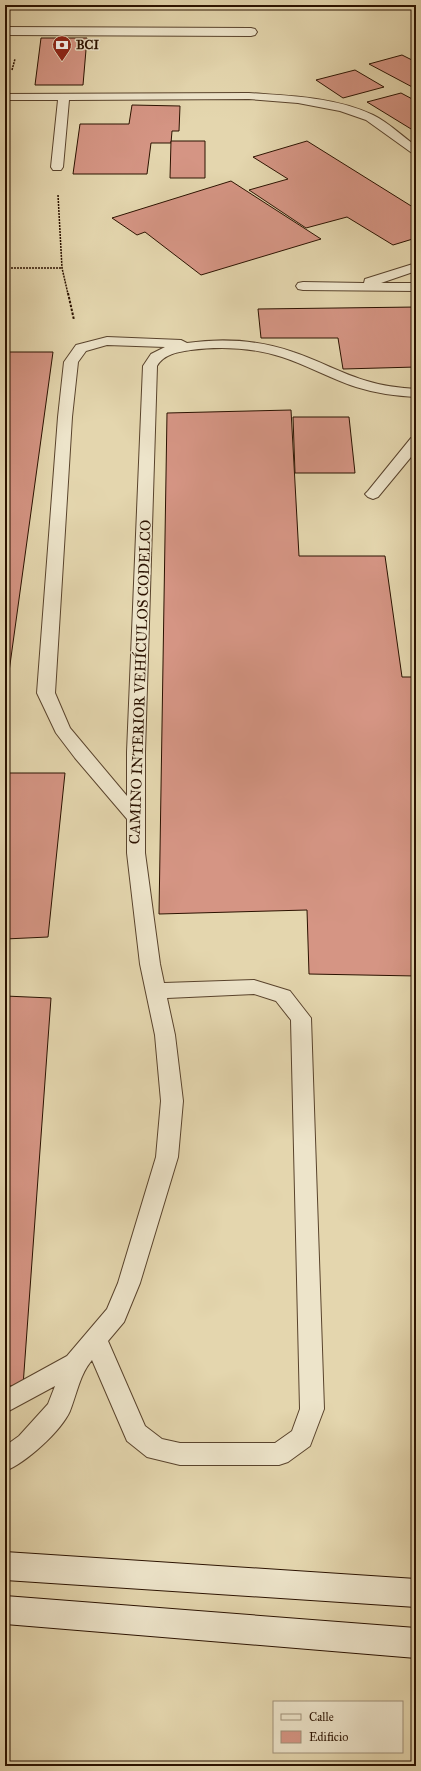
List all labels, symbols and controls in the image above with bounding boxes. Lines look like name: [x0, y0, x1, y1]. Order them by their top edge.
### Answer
bank icon: BCI: [51, 34, 73, 62]
place label: BCI: [76, 37, 99, 53]
street label: CAMINO INTERIOR VEHÍCULOS CODELCO: [124, 519, 155, 845]
legend: [273, 1701, 403, 1753]
text: Calle: [309, 1710, 334, 1724]
text: Edificio: [309, 1730, 348, 1744]

